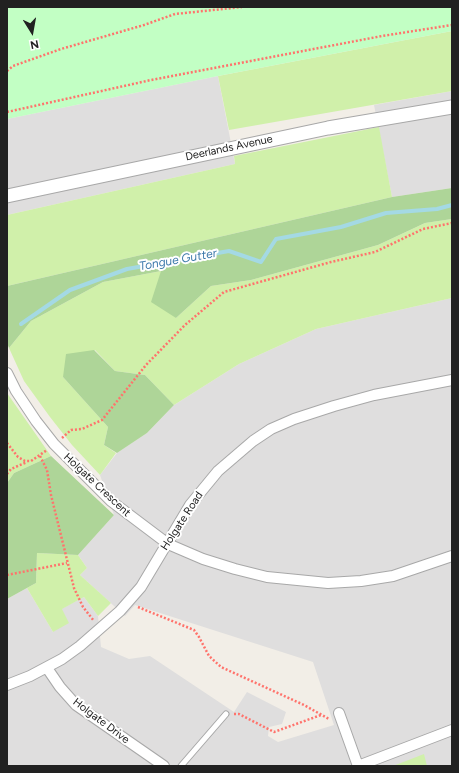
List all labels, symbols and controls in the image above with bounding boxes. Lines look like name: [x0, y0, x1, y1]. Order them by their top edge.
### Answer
north arrow: [12, 12, 52, 52]
text: N: [29, 37, 40, 51]
street label: Deerlands Avenue: [184, 132, 274, 164]
water label: Tongue Gutter: [138, 246, 218, 274]
street label: Holgate Crescent: [61, 451, 133, 519]
street label: Holgate Road: [158, 489, 206, 553]
street label: Holgate Drive: [70, 695, 132, 747]

